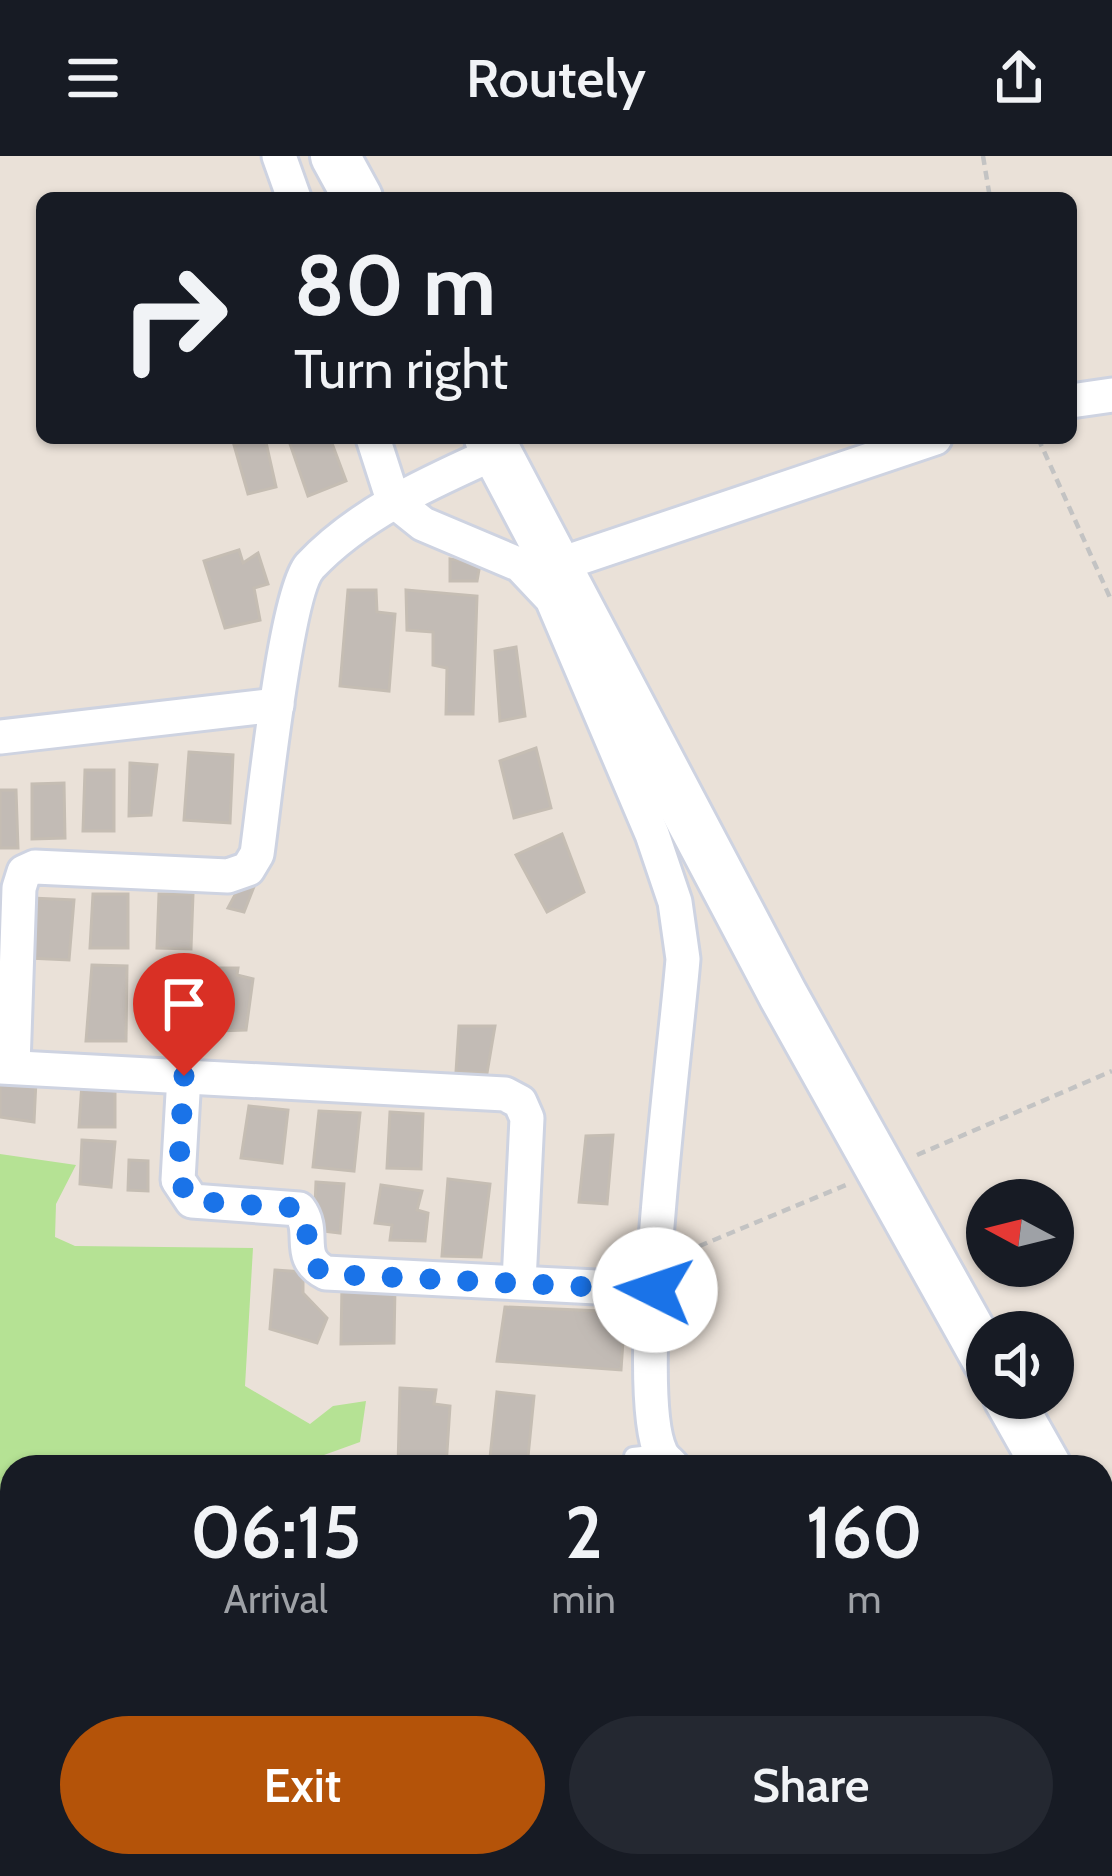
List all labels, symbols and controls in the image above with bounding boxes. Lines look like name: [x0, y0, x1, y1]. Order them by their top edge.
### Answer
icon: menu: [60, 45, 126, 111]
text: Routely: [466, 45, 646, 111]
icon: share: [986, 45, 1052, 111]
text: 80 m: [294, 234, 496, 336]
icon: right: [96, 240, 252, 396]
text: Turn right: [294, 336, 508, 402]
pin: [133, 953, 235, 1076]
icon: arrive: [151, 971, 217, 1037]
north arrow: [966, 1179, 1074, 1287]
map controls: [966, 1179, 1074, 1419]
position arrow: [592, 1227, 718, 1353]
button: sound: [966, 1311, 1074, 1419]
text: 06:15: [190, 1489, 361, 1576]
text: 2: [565, 1489, 603, 1576]
text: 160: [806, 1489, 923, 1576]
text: Arrival: [224, 1575, 328, 1623]
text: min: [552, 1575, 616, 1623]
text: m: [847, 1575, 882, 1623]
button: Exit: [60, 1716, 545, 1854]
button: Share: [569, 1716, 1053, 1854]

